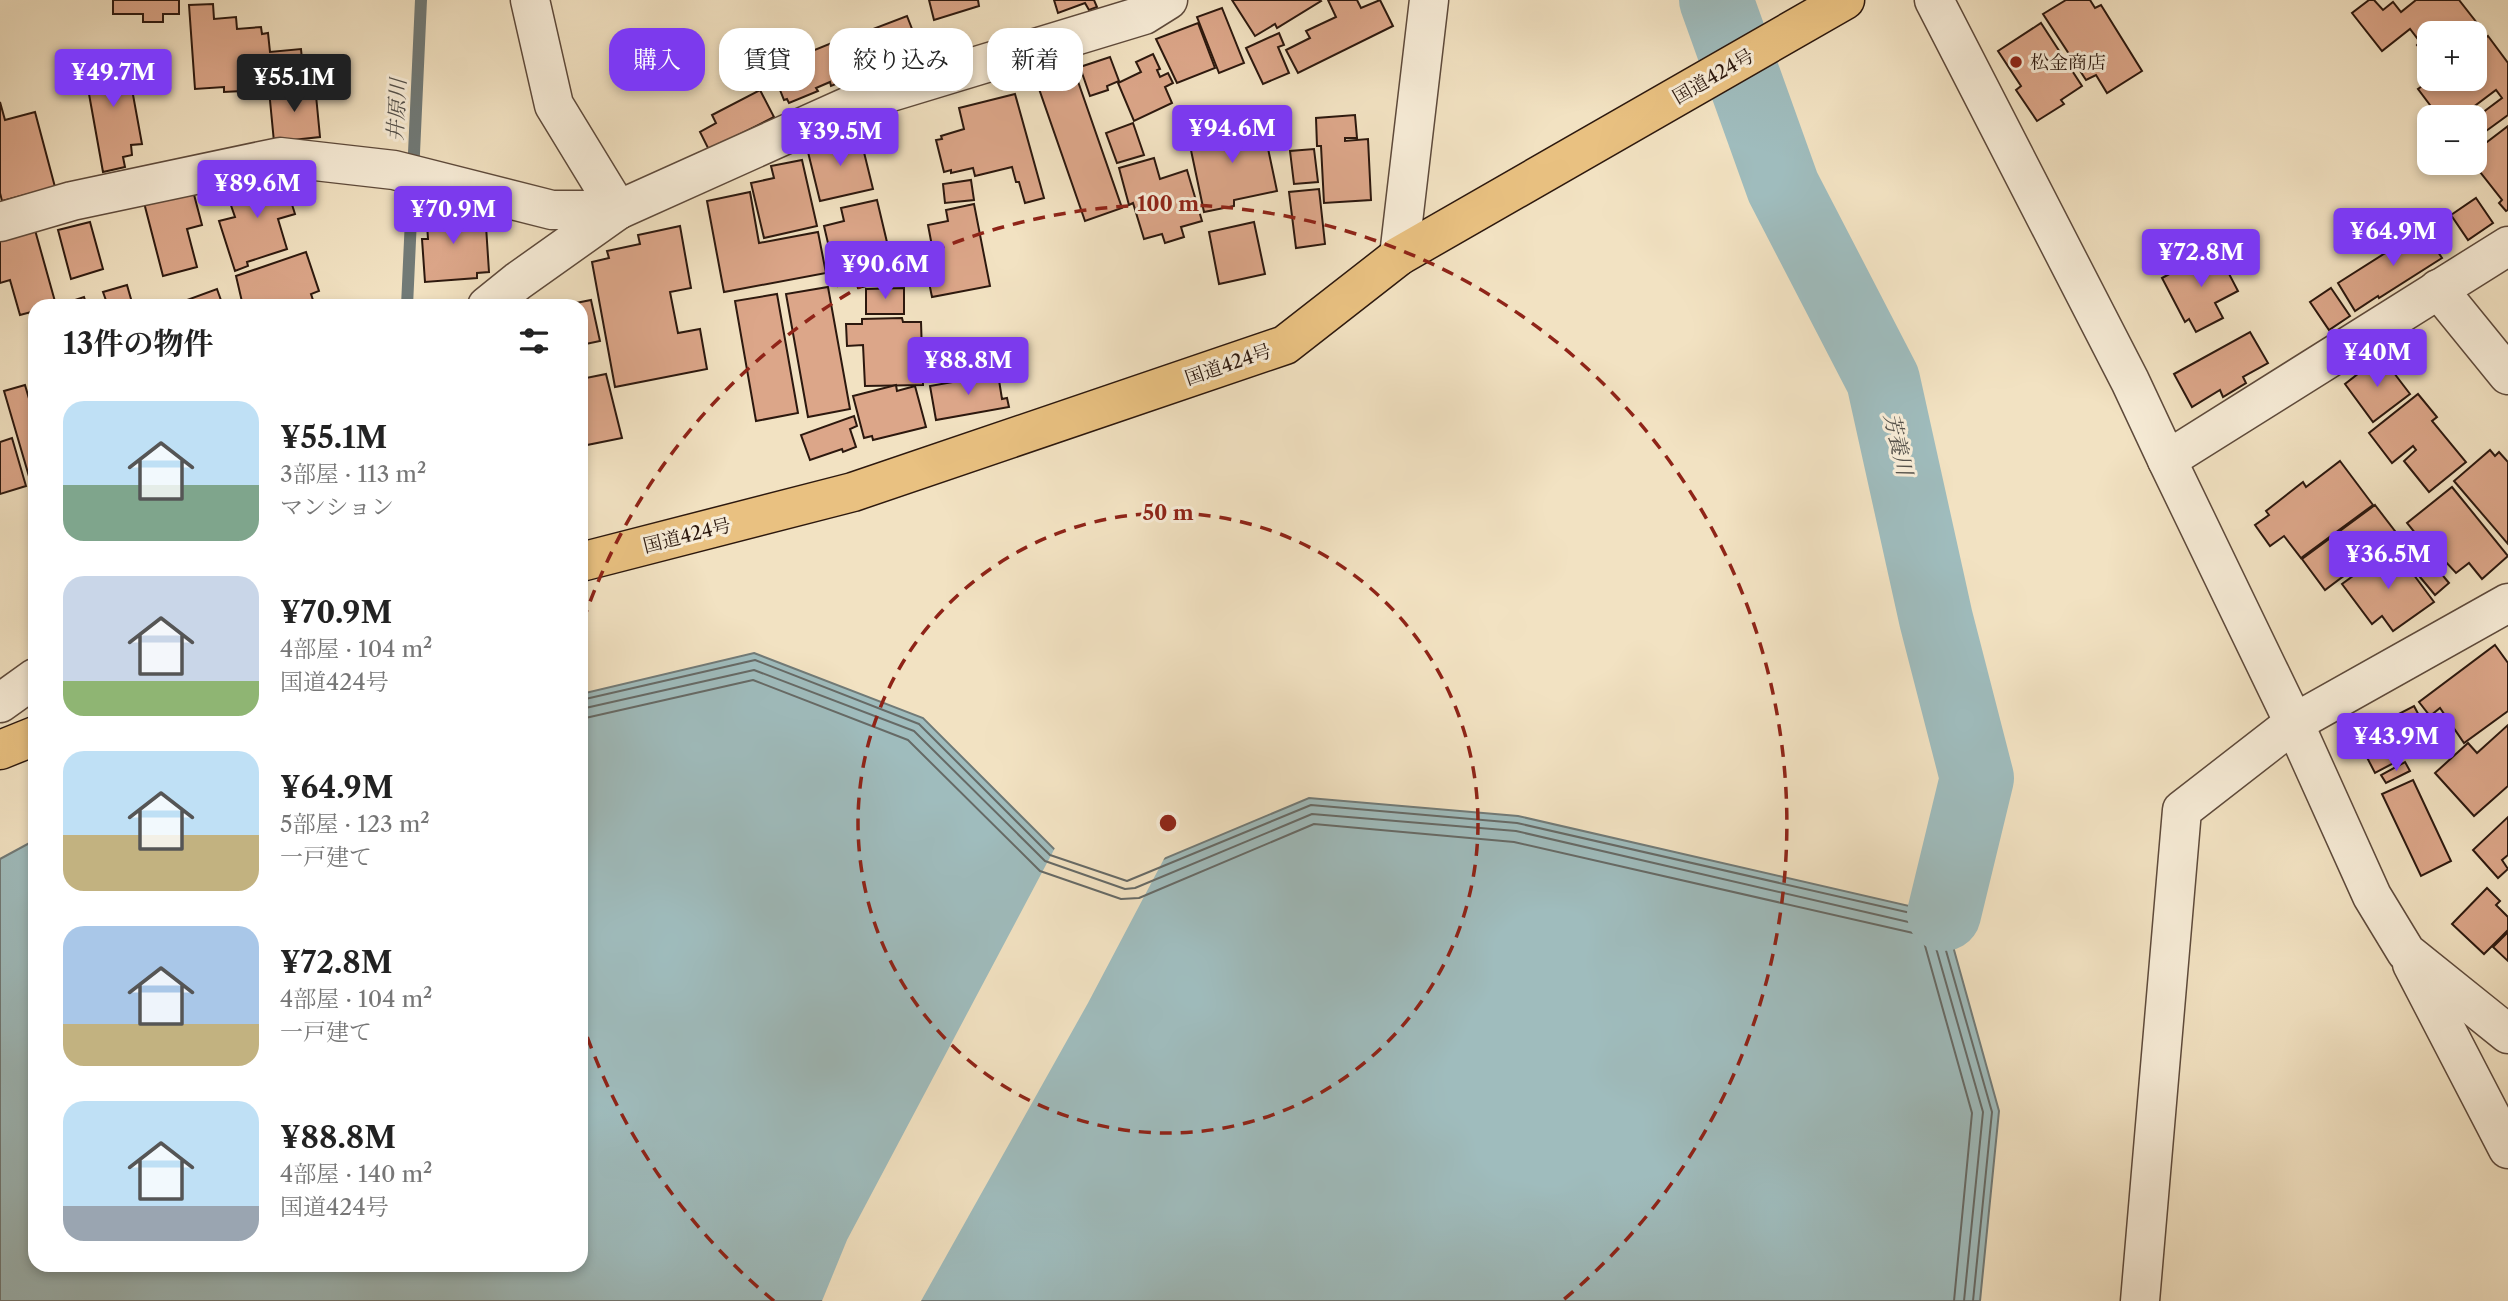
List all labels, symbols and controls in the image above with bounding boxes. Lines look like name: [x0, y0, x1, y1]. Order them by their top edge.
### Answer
map controls: [2417, 21, 2487, 175]
button: +: [2417, 21, 2487, 91]
chip: 購入: [609, 28, 705, 91]
chip: 賃貸: [719, 28, 815, 91]
chip: 絞り込み: [829, 28, 973, 91]
chip: 新着: [987, 28, 1083, 91]
street label: 国道424号: [1669, 44, 1758, 109]
pin: ¥49.7M: [56, 50, 170, 109]
place label: 松金商店: [2030, 51, 2106, 74]
pin: ¥55.1M: [237, 54, 351, 114]
marker: 松金商店: [2008, 54, 2024, 70]
text: ¥49.7M: [71, 58, 155, 86]
text: ¥55.1M: [253, 63, 335, 91]
water label: 井原川: [382, 76, 411, 142]
button: −: [2417, 105, 2487, 175]
pin: ¥94.6M: [1175, 106, 1289, 165]
pin: ¥39.5M: [783, 108, 897, 168]
text: ¥94.6M: [1188, 114, 1276, 142]
text: ¥39.5M: [797, 117, 883, 145]
pin: ¥89.6M: [200, 160, 314, 220]
text: ¥89.6M: [213, 169, 301, 197]
pin: ¥70.9M: [396, 187, 510, 246]
text: 100 m: [1137, 191, 1199, 216]
text: ¥70.9M: [410, 195, 496, 223]
pin: ¥64.9M: [2336, 208, 2450, 268]
text: ¥64.9M: [2349, 217, 2437, 245]
pin: ¥72.8M: [2144, 230, 2258, 289]
text: ¥72.8M: [2158, 238, 2244, 266]
pin: ¥90.6M: [828, 242, 942, 301]
text: ¥90.6M: [841, 250, 929, 278]
icon: filters: [515, 322, 553, 360]
text: 13件の物件: [63, 325, 213, 362]
pin: ¥40M: [2336, 330, 2418, 389]
pin: ¥88.8M: [911, 338, 1025, 397]
text: ¥40M: [2343, 338, 2411, 366]
street label: 国道424号: [1182, 339, 1274, 390]
text: ¥88.8M: [923, 346, 1013, 374]
water label: 芳養川: [1879, 410, 1918, 479]
text: ¥55.1M: [280, 419, 387, 456]
icon: home: [119, 429, 203, 513]
text: 3部屋 · 113 m²: [280, 460, 426, 488]
text: マンション: [280, 493, 394, 521]
text: 50 m: [1142, 500, 1194, 525]
street label: 国道424号: [641, 513, 734, 558]
pin: ¥36.5M: [2331, 532, 2445, 591]
text: ¥36.5M: [2345, 540, 2431, 568]
text: ¥70.9M: [280, 594, 392, 631]
icon: home: [119, 604, 203, 688]
text: 4部屋 · 104 m²: [280, 635, 433, 663]
text: 国道424号: [280, 668, 389, 696]
pin: ¥43.9M: [2339, 714, 2453, 773]
text: ¥43.9M: [2353, 722, 2439, 750]
text: ¥64.9M: [280, 769, 394, 806]
icon: home: [119, 779, 203, 863]
text: 5部屋 · 123 m²: [280, 810, 430, 838]
centre of rings: [1156, 811, 1180, 835]
text: 一戸建て: [280, 843, 372, 871]
text: ¥72.8M: [280, 944, 393, 981]
icon: home: [119, 954, 203, 1038]
text: 4部屋 · 104 m²: [280, 985, 433, 1013]
text: 一戸建て: [280, 1018, 372, 1046]
text: ¥88.8M: [280, 1119, 396, 1156]
icon: home: [119, 1129, 203, 1213]
text: 4部屋 · 140 m²: [280, 1160, 433, 1188]
text: 国道424号: [280, 1193, 389, 1221]

